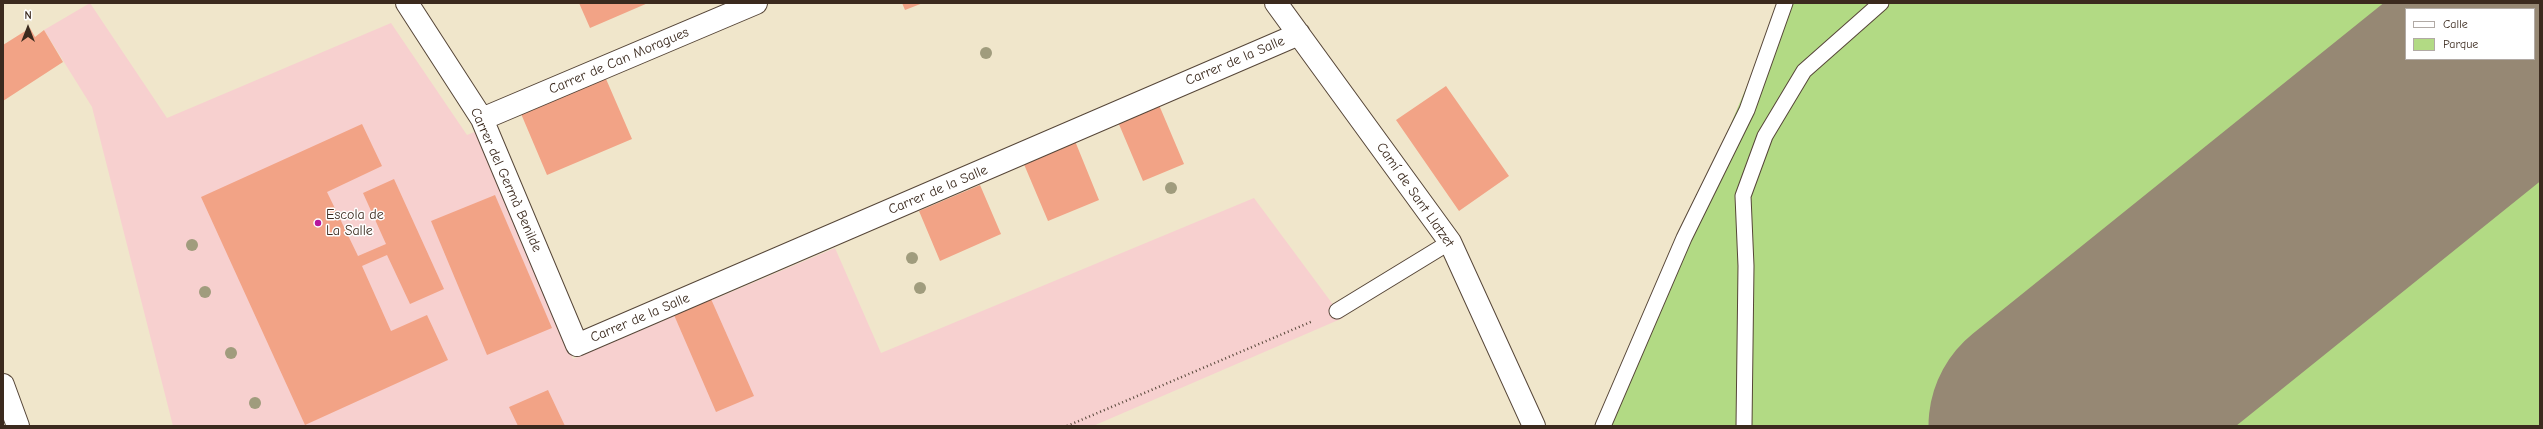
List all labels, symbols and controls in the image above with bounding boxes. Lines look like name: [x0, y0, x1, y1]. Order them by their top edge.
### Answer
north arrow: [8, 8, 48, 48]
legend: [2405, 8, 2535, 60]
text: N: [24, 9, 32, 22]
text: Calle: [2443, 17, 2468, 31]
street label: Carrer de Can Moragues: [547, 24, 691, 98]
street label: Carrer de la Salle: [1183, 33, 1287, 89]
text: Parque: [2443, 37, 2478, 51]
street label: Carrer del Germà Benilde: [467, 105, 545, 255]
street label: Camí de Sant Llatzet: [1373, 139, 1457, 251]
street label: Carrer de la Salle: [886, 162, 990, 218]
place label: Escola de La Salle: [326, 207, 384, 240]
marker: Escola de La Salle: [313, 218, 323, 228]
street label: Carrer de la Salle: [588, 290, 692, 346]

